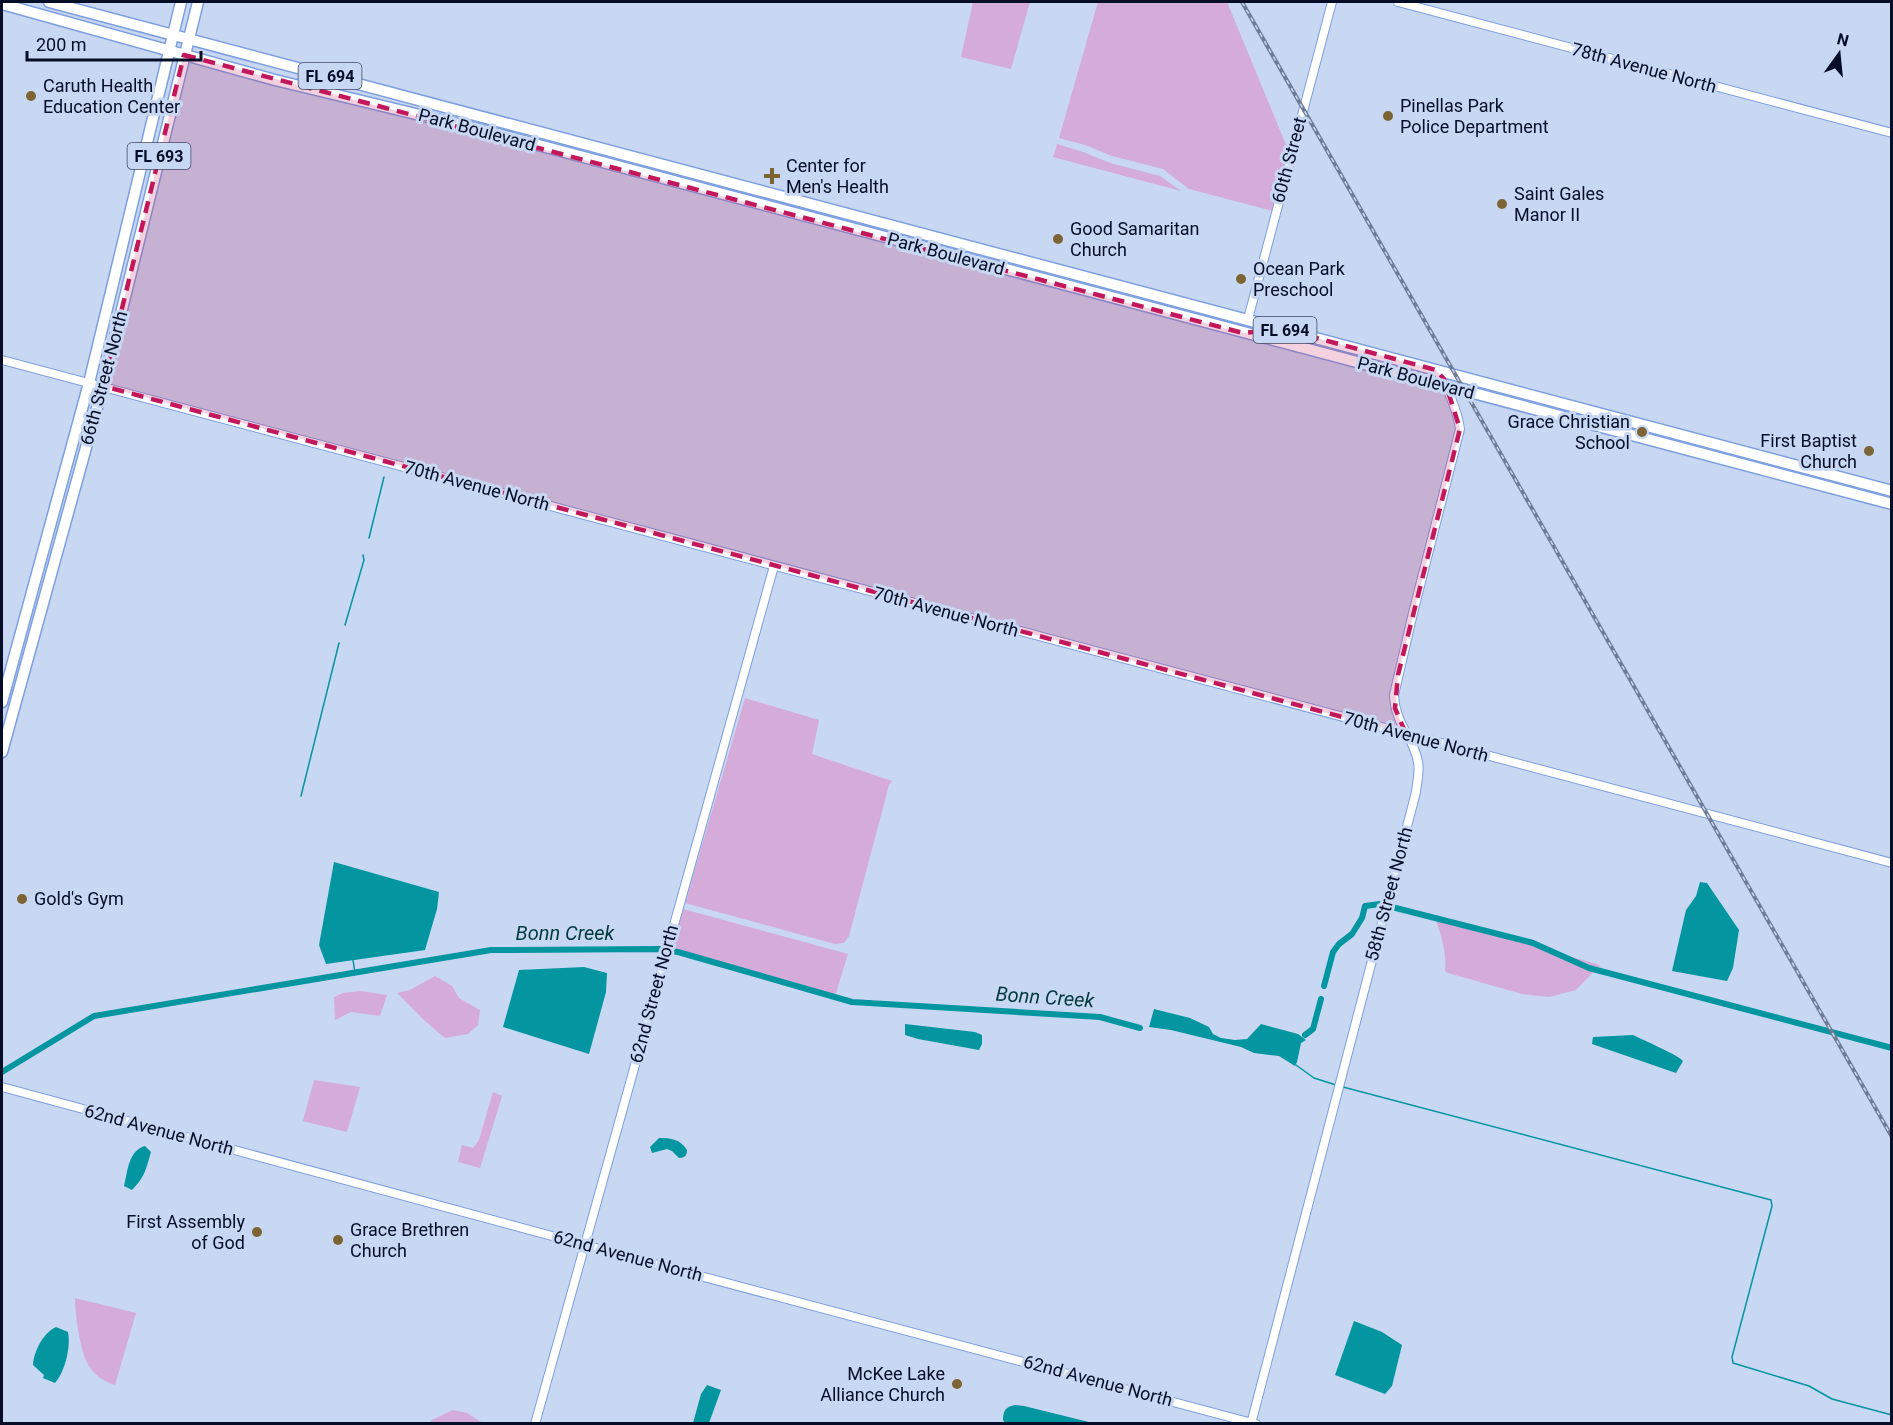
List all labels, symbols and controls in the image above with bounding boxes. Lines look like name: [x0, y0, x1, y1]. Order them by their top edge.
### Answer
scale bar: [27, 24, 201, 62]
north arrow: [1809, 24, 1869, 84]
text: N: [1835, 29, 1851, 51]
text: 200 m: [36, 34, 87, 55]
street label: 78th Avenue North: [1569, 38, 1719, 97]
road number: FL 694: [298, 63, 362, 89]
place label: Caruth Health Education Center: [43, 75, 180, 117]
marker: Caruth Health Education Center: [24, 89, 38, 103]
place label: Pinellas Park Police Department: [1400, 95, 1549, 137]
street label: Park Boulevard: [416, 104, 538, 155]
marker: Pinellas Park Police Department: [1381, 109, 1395, 123]
street label: 60th Street: [1267, 115, 1310, 205]
road number: FL 693: [128, 143, 190, 169]
place label: Center for Men's Health: [786, 155, 889, 197]
marker: Center for Men's Health: [763, 167, 781, 185]
place label: Saint Gales Manor II: [1514, 183, 1604, 225]
marker: Saint Gales Manor II: [1495, 197, 1509, 211]
place label: Good Samaritan Church: [1070, 218, 1200, 260]
street label: Park Boulevard: [885, 228, 1007, 279]
marker: Good Samaritan Church: [1051, 232, 1065, 246]
place label: Ocean Park Preschool: [1253, 258, 1346, 300]
marker: Ocean Park Preschool: [1234, 272, 1248, 286]
street label: 66th Street North: [76, 309, 132, 447]
road number: FL 694: [1254, 317, 1316, 343]
street label: Park Boulevard: [1355, 352, 1477, 403]
place label: Grace Christian School: [1507, 411, 1630, 453]
marker: Grace Christian School: [1635, 425, 1649, 439]
place label: First Baptist Church: [1760, 430, 1857, 472]
marker: First Baptist Church: [1862, 444, 1876, 458]
street label: 70th Avenue North: [402, 456, 552, 515]
street label: 70th Avenue North: [871, 582, 1021, 641]
street label: 70th Avenue North: [1341, 707, 1491, 766]
street label: 58th Street North: [1361, 825, 1417, 963]
place label: Gold's Gym: [34, 888, 124, 909]
marker: Gold's Gym: [15, 892, 29, 906]
water label: Bonn Creek: [516, 921, 616, 945]
street label: 62nd Street North: [625, 922, 682, 1065]
water label: Bonn Creek: [995, 982, 1096, 1013]
street label: 62nd Avenue North: [82, 1100, 236, 1160]
place label: First Assembly of God: [126, 1211, 245, 1253]
place label: Grace Brethren Church: [350, 1219, 469, 1261]
marker: First Assembly of God: [250, 1225, 264, 1239]
street label: 62nd Avenue North: [551, 1226, 705, 1286]
marker: Grace Brethren Church: [331, 1233, 345, 1247]
street label: 62nd Avenue North: [1021, 1351, 1175, 1411]
place label: McKee Lake Alliance Church: [820, 1363, 945, 1405]
marker: McKee Lake Alliance Church: [950, 1377, 964, 1391]

